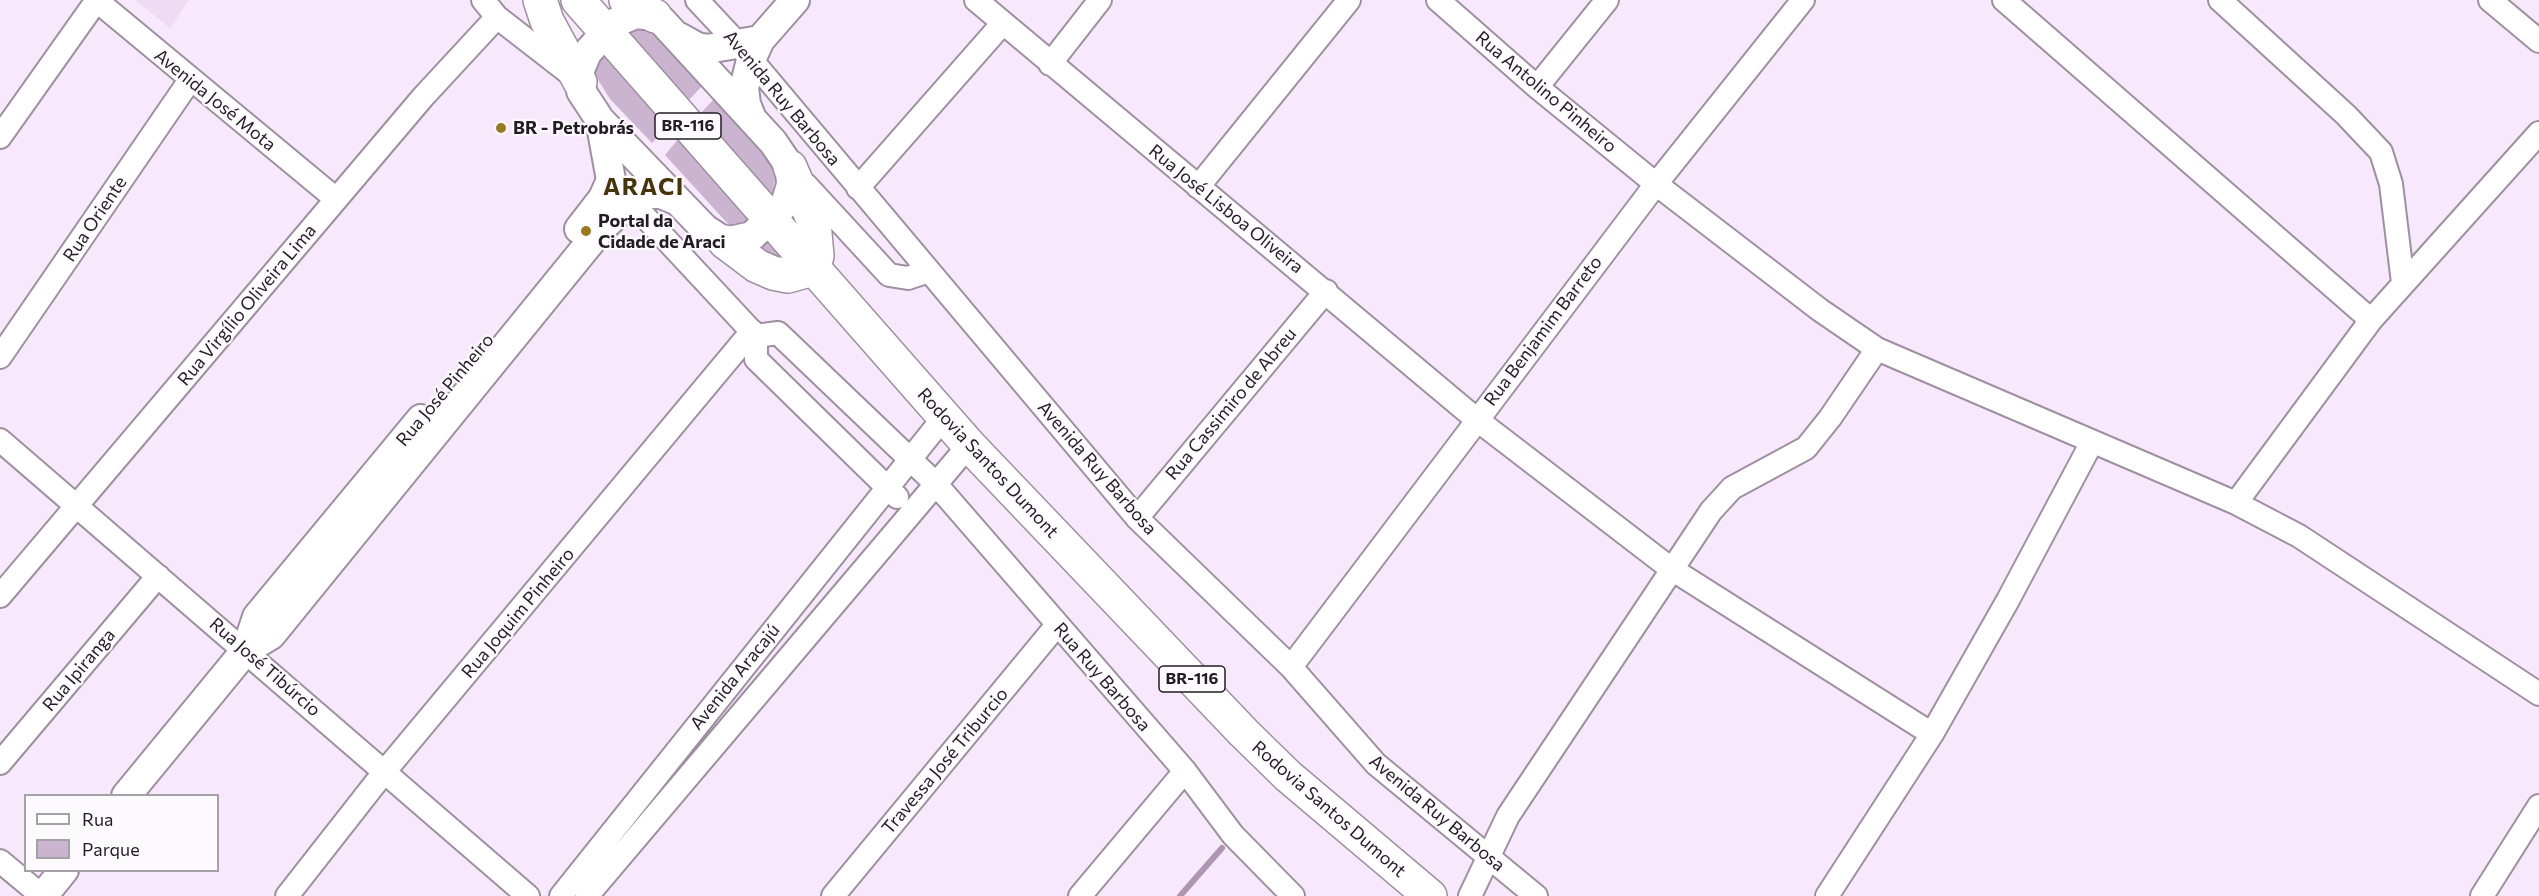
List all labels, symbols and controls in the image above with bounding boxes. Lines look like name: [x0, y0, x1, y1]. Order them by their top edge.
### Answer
street label: Avenida Ruy Barbosa: [719, 26, 845, 170]
street label: Rua Antolino Pinheiro: [1471, 27, 1621, 157]
street label: Avenida José Mota: [150, 44, 280, 156]
road number: BR-116: [655, 113, 721, 139]
place label: BR - Petrobrás: [513, 117, 634, 139]
marker: BR - Petrobrás: [494, 121, 508, 135]
street label: Rua José Lisboa Oliveira: [1144, 140, 1308, 278]
street label: Rua Oriente: [59, 172, 131, 266]
district label: ARACI: [603, 173, 685, 201]
place label: Portal da Cidade de Araci: [598, 210, 726, 252]
street label: Rua Virgílio Oliveira Lima: [173, 220, 321, 390]
marker: Portal da Cidade de Araci: [579, 224, 593, 238]
street label: Rua Benjamim Barreto: [1480, 252, 1606, 410]
street label: Rua Cassimiro de Abreu: [1161, 324, 1301, 484]
street label: Rua José Pinheiro: [392, 329, 498, 451]
street label: Rodovia Santos Dumont: [913, 384, 1063, 542]
street label: Avenida Ruy Barbosa: [1033, 397, 1161, 539]
street label: Rua Joquim Pinheiro: [457, 543, 579, 683]
street label: Rua José Tibúrcio: [205, 613, 325, 721]
street label: Rua Ruy Barbosa: [1049, 618, 1155, 736]
street label: Avenida Aracajú: [686, 620, 784, 734]
street label: Rua Ipiranga: [38, 624, 120, 716]
road number: BR-116: [1159, 666, 1225, 692]
street label: Travessa José Triburcio: [877, 683, 1013, 839]
street label: Rodovia Santos Dumont: [1248, 736, 1410, 882]
street label: Avenida Ruy Barbosa: [1365, 750, 1509, 876]
legend: [24, 794, 219, 872]
text: Rua: [82, 808, 113, 830]
text: Parque: [82, 838, 140, 860]

